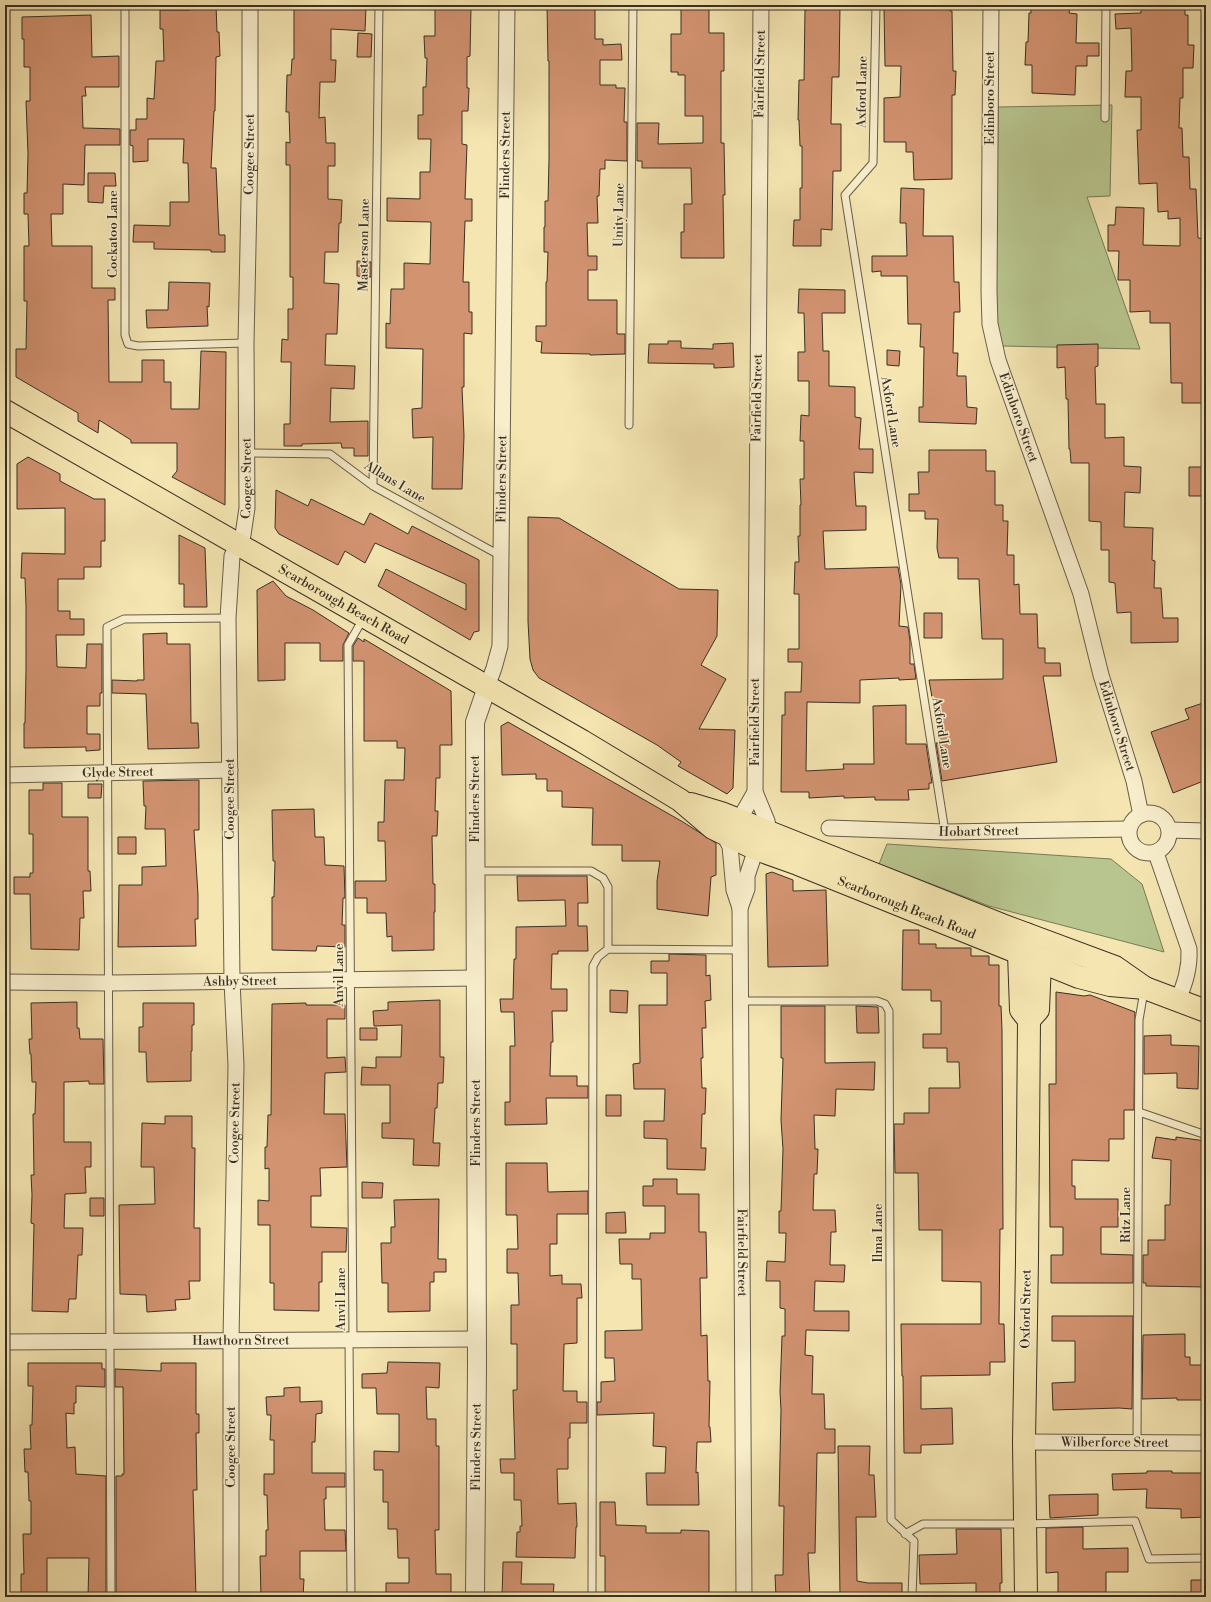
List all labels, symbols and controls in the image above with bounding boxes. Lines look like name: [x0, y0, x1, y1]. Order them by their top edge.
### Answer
street label: Fairfield Street: [751, 29, 769, 118]
street label: Edinboro Street: [982, 51, 998, 145]
street label: Axford Lane: [853, 55, 871, 129]
street label: Flinders Street: [497, 111, 514, 199]
street label: Coogee Street: [241, 113, 258, 195]
street label: Unity Lane: [610, 182, 628, 247]
street label: Cockatoo Lane: [105, 190, 121, 278]
street label: Masterson Lane: [355, 198, 373, 292]
street label: Fairfield Street: [748, 353, 766, 442]
street label: Edinboro Street: [995, 371, 1042, 465]
street label: Axford Lane: [877, 374, 905, 449]
street label: Flinders Street: [493, 435, 510, 523]
street label: Coogee Street: [237, 437, 255, 520]
street label: Allans Lane: [361, 457, 429, 507]
street label: Scarborough Beach Road: [275, 561, 412, 649]
street label: Fairfield Street: [747, 677, 763, 766]
street label: Edinboro Street: [1095, 679, 1139, 774]
street label: Axford Lane: [928, 695, 956, 770]
street label: Flinders Street: [467, 755, 483, 843]
street label: Coogee Street: [222, 758, 238, 840]
street label: Glyde Street: [82, 764, 154, 781]
street label: Hobart Street: [938, 823, 1020, 840]
street label: Scarborough Beach Road: [835, 873, 979, 943]
street label: Anvil Lane: [331, 943, 347, 1008]
street label: Ashby Street: [202, 973, 277, 990]
street label: Flinders Street: [468, 1079, 484, 1167]
street label: Coogee Street: [226, 1082, 244, 1164]
street label: Ritz Lane: [1118, 1187, 1134, 1243]
street label: Ilma Lane: [870, 1203, 886, 1262]
street label: Fairfield Street: [734, 1208, 750, 1297]
street label: Anvil Lane: [333, 1267, 349, 1332]
street label: Oxford Street: [1017, 1269, 1035, 1349]
street label: Hawthorn Street: [192, 1332, 290, 1349]
street label: Flinders Street: [468, 1403, 485, 1491]
street label: Coogee Street: [223, 1406, 239, 1488]
street label: Wilberforce Street: [1060, 1434, 1169, 1451]

